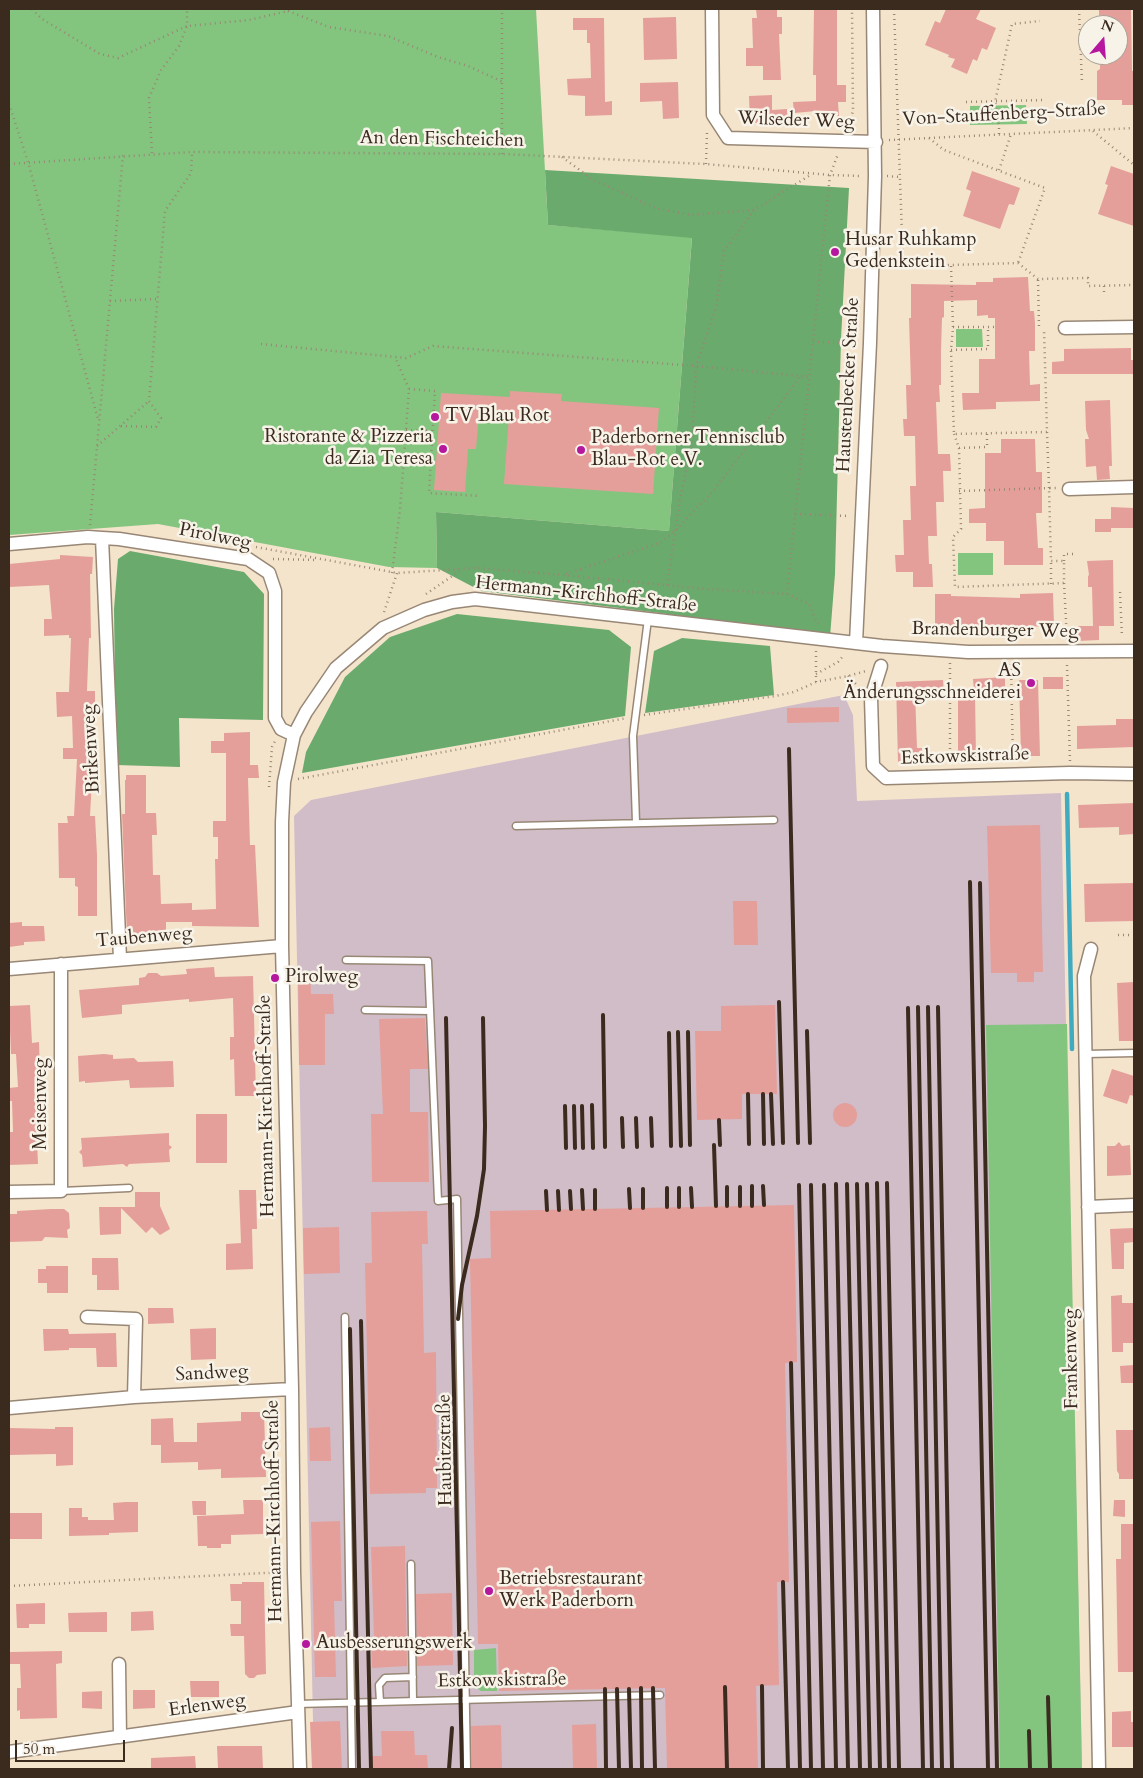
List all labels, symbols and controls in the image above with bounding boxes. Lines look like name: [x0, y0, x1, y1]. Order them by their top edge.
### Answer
north arrow: [1078, 15, 1128, 65]
text: N: [1099, 15, 1116, 37]
street label: Von-Stauffenberg-Straße: [902, 98, 1106, 132]
street label: Wilseder Weg: [737, 108, 855, 134]
street label: An den Fischteichen: [360, 127, 524, 153]
place label: Husar Ruhkamp Gedenkstein: [845, 230, 976, 274]
marker: Husar Ruhkamp Gedenkstein: [829, 246, 841, 258]
street label: Haustenbecker Straße: [833, 297, 865, 473]
place label: TV Blau Rot: [445, 406, 549, 428]
marker: TV Blau Rot: [429, 411, 441, 423]
place label: Ristorante & Pizzeria da Zia Teresa: [264, 427, 433, 471]
place label: Paderborner Tennisclub Blau-Rot e.V.: [591, 428, 785, 472]
marker: Ristorante & Pizzeria da Zia Teresa: [437, 443, 449, 455]
marker: Paderborner Tennisclub Blau-Rot e.V.: [575, 444, 587, 456]
street label: Pirolweg: [177, 519, 253, 555]
street label: Hermann-Kirchhoff-Straße: [474, 572, 698, 618]
street label: Brandenburger Weg: [911, 618, 1079, 644]
place label: AS Änderungsschneiderei: [843, 661, 1021, 705]
marker: AS Änderungsschneiderei: [1025, 677, 1037, 689]
street label: Birkenweg: [78, 704, 106, 794]
street label: Estkowskistraße: [900, 743, 1030, 771]
street label: Taubenweg: [95, 922, 193, 954]
place label: Pirolweg: [285, 967, 358, 989]
marker: Pirolweg: [269, 972, 281, 984]
street label: Hermann-Kirchhoff-Straße: [254, 995, 280, 1217]
street label: Meisenweg: [31, 1058, 53, 1150]
street label: Frankenweg: [1060, 1308, 1084, 1410]
street label: Sandweg: [175, 1361, 249, 1387]
street label: Haubitzstraße: [434, 1394, 458, 1506]
street label: Hermann-Kirchhoff-Straße: [262, 1400, 288, 1622]
place label: Betriebsrestaurant Werk Paderborn: [499, 1569, 642, 1613]
marker: Betriebsrestaurant Werk Paderborn: [483, 1585, 495, 1597]
place label: Ausbesserungswerk: [316, 1633, 473, 1655]
marker: Ausbesserungswerk: [300, 1638, 312, 1650]
street label: Estkowskistraße: [437, 1668, 567, 1694]
street label: Erlenweg: [167, 1689, 247, 1723]
scale bar: [18, 1730, 128, 1762]
text: 50 m: [23, 1739, 55, 1759]

